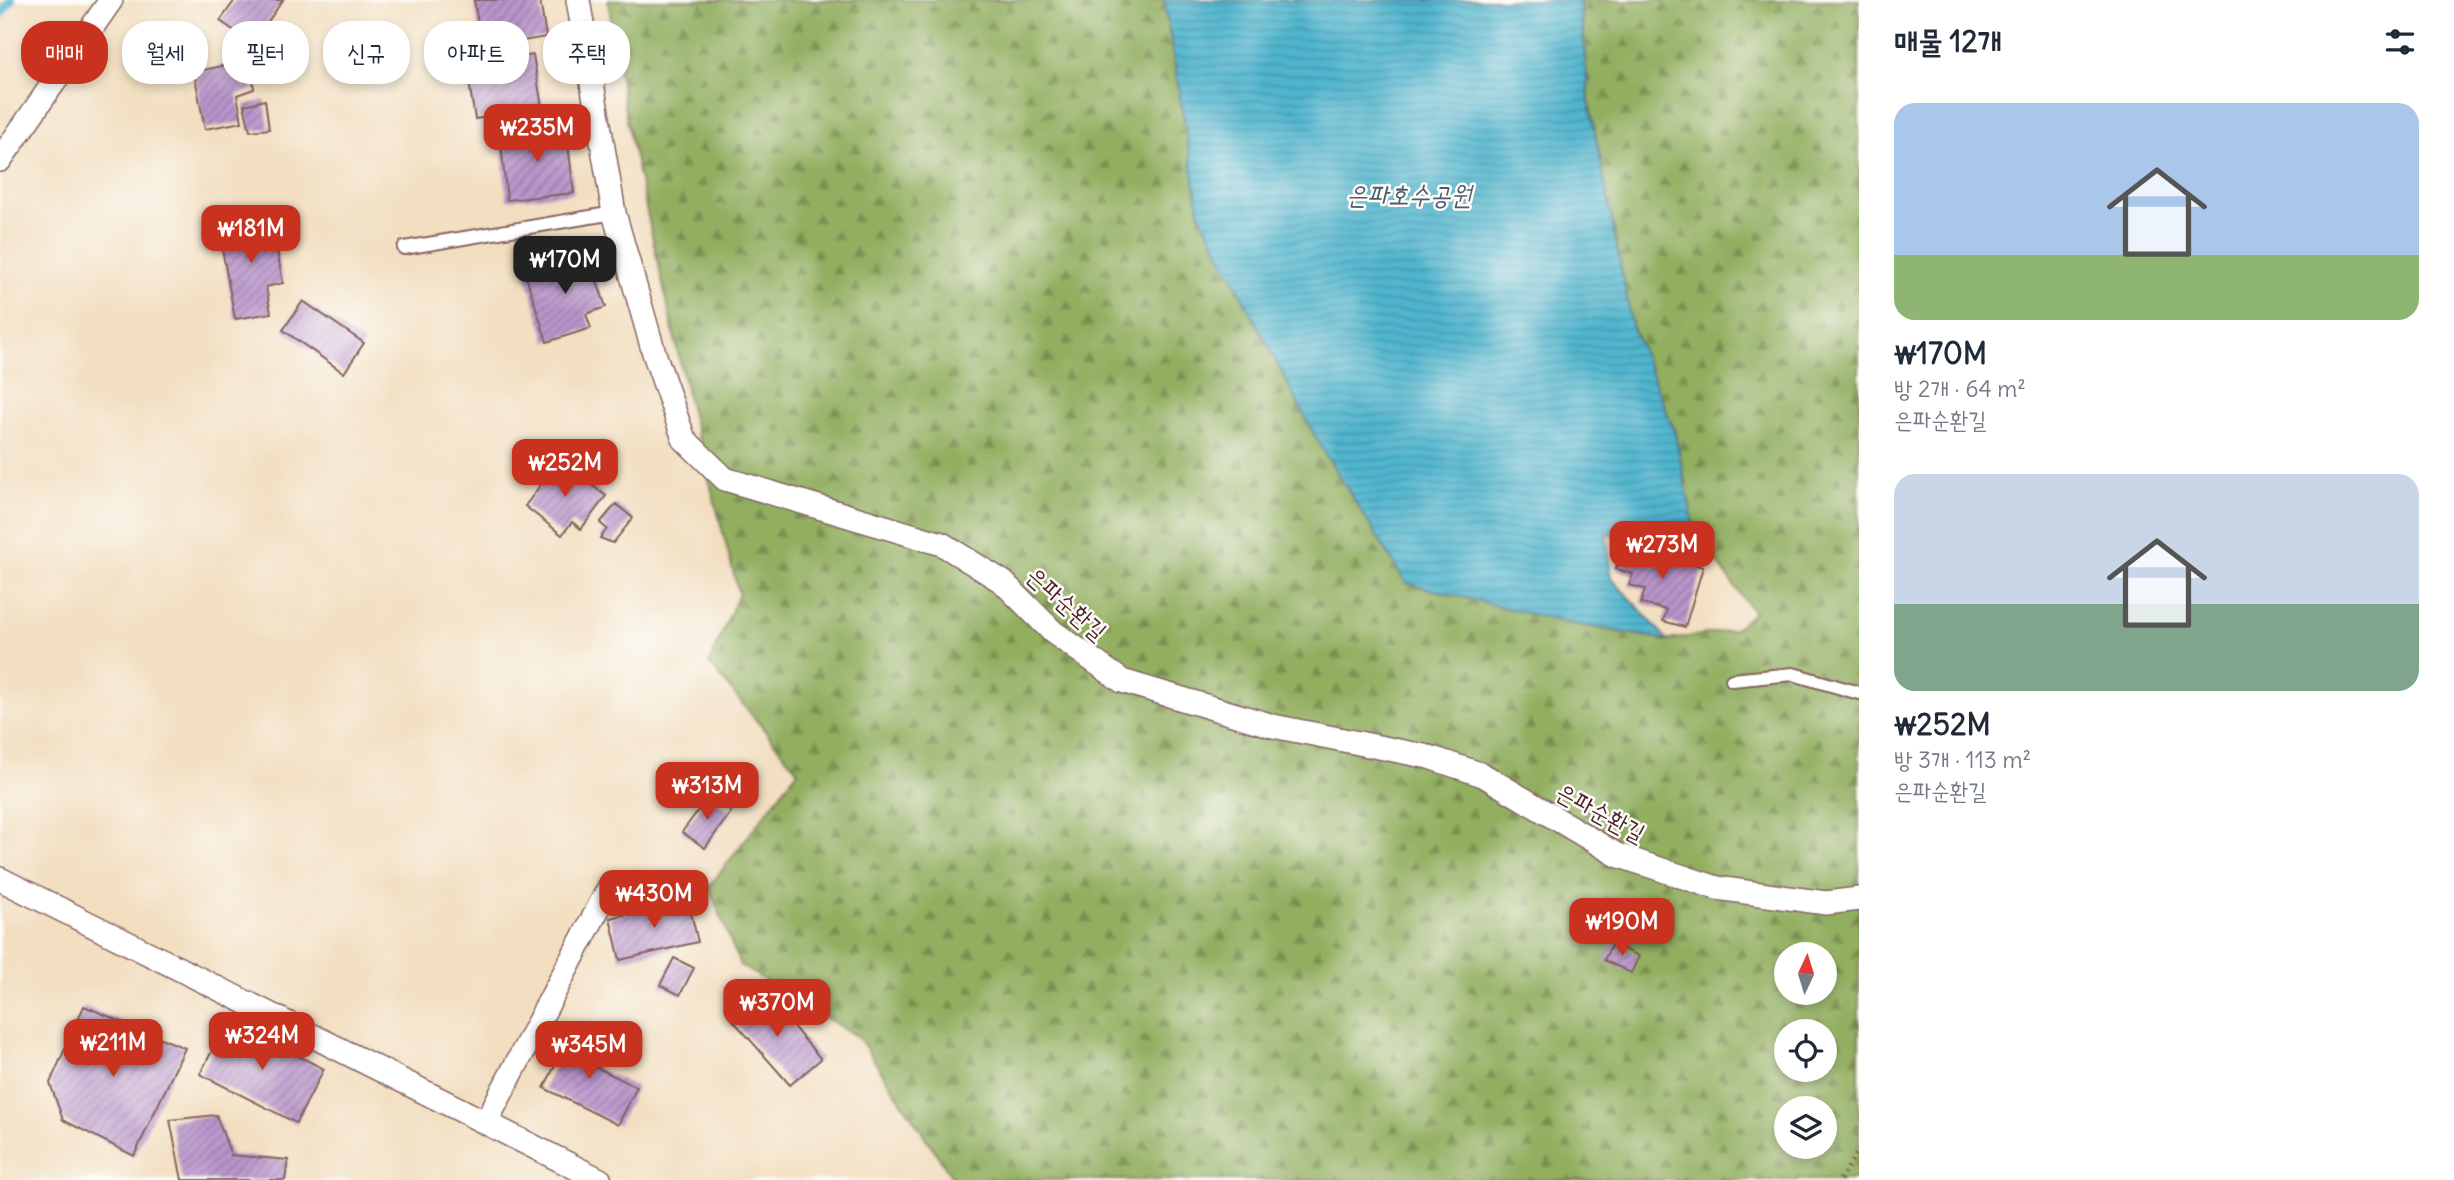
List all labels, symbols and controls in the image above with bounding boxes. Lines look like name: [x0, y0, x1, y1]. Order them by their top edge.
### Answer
chip: 매매: [21, 21, 108, 84]
chip: 월세: [122, 21, 208, 84]
chip: 필터: [222, 21, 309, 84]
chip: 신규: [323, 21, 410, 84]
chip: 아파트: [424, 21, 529, 84]
chip: 주택: [543, 21, 630, 84]
text: 매물 12개: [1894, 22, 2002, 60]
icon: filters: [2381, 23, 2419, 61]
pin: ₩235M: [488, 104, 586, 164]
text: ₩235M: [500, 112, 574, 141]
icon: home: [2094, 149, 2220, 275]
water label: 은파호수공원: [1346, 178, 1475, 211]
pin: ₩181M: [202, 205, 300, 265]
text: ₩181M: [217, 213, 285, 242]
pin: ₩170M: [516, 236, 614, 296]
text: ₩170M: [529, 244, 601, 273]
text: ₩170M: [1894, 334, 1987, 372]
text: 방 2개 · 64 m²: [1894, 374, 2026, 403]
text: 은파순환길: [1894, 405, 1987, 434]
pin: ₩252M: [516, 440, 614, 499]
text: ₩252M: [528, 447, 602, 476]
icon: home: [2094, 520, 2220, 646]
pin: ₩273M: [1613, 522, 1711, 581]
text: ₩273M: [1626, 529, 1698, 558]
street label: 은파순환길: [1021, 560, 1113, 646]
text: ₩252M: [1894, 705, 1991, 743]
text: 방 3개 · 113 m²: [1894, 745, 2031, 774]
pin: ₩313M: [658, 762, 756, 822]
text: ₩313M: [672, 770, 742, 799]
street label: 은파순환길: [1551, 776, 1651, 848]
text: 은파순환길: [1894, 776, 1987, 805]
pin: ₩430M: [605, 870, 703, 930]
text: ₩430M: [615, 878, 693, 907]
pin: ₩190M: [1573, 898, 1671, 958]
text: ₩190M: [1585, 906, 1659, 935]
north arrow: [1774, 942, 1838, 1004]
map controls: [1774, 942, 1837, 1159]
pin: ₩370M: [728, 979, 826, 1039]
text: ₩370M: [739, 987, 815, 1016]
pin: ₩324M: [213, 1012, 311, 1072]
button: locate: [1774, 1019, 1837, 1082]
pin: ₩211M: [64, 1020, 162, 1079]
text: ₩324M: [225, 1020, 299, 1049]
pin: ₩345M: [540, 1021, 638, 1081]
text: ₩211M: [80, 1027, 146, 1056]
text: ₩345M: [551, 1029, 627, 1058]
button: layers: [1774, 1096, 1837, 1159]

